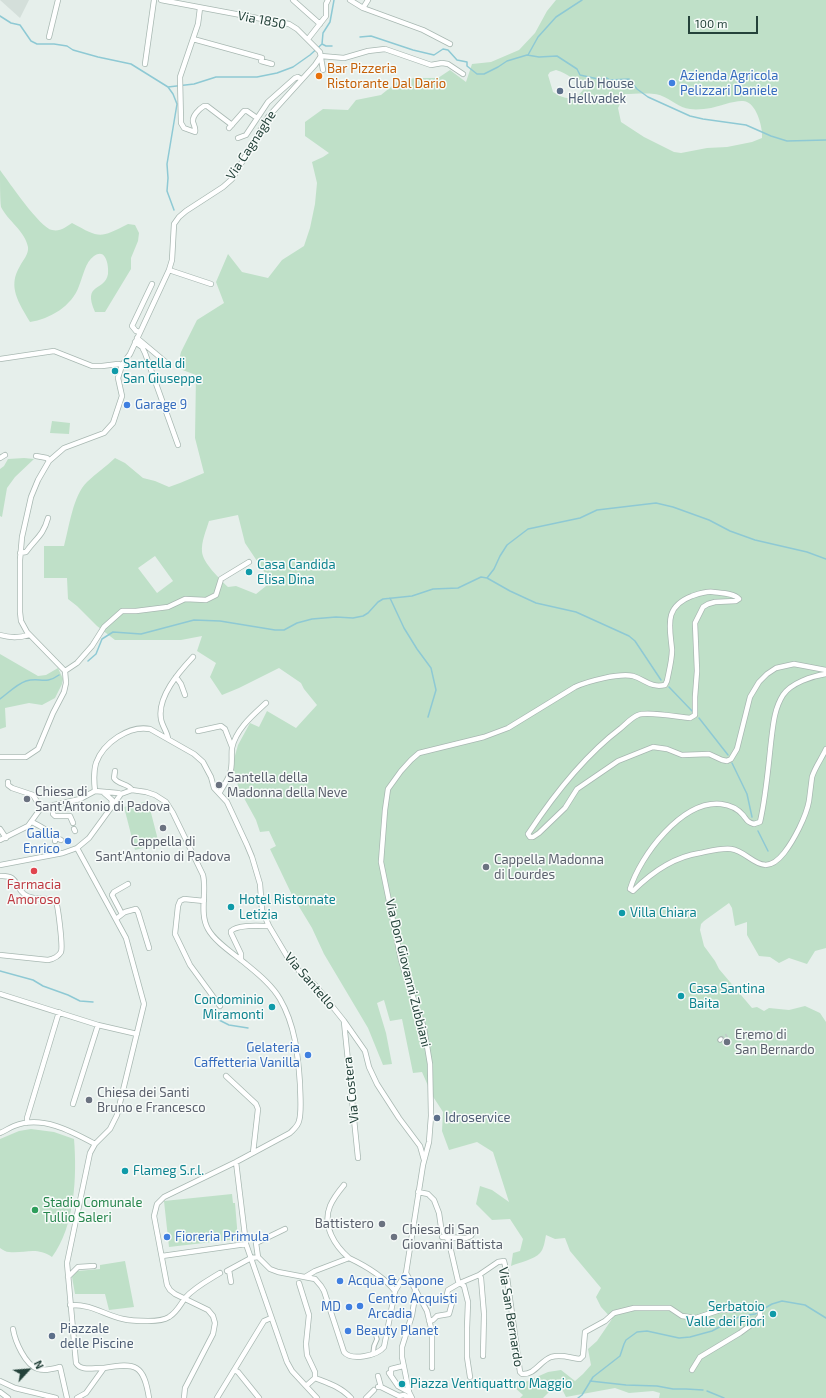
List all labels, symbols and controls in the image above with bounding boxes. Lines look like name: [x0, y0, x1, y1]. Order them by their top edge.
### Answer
street label: Via 1850: [236, 8, 288, 32]
scale bar: [690, 8, 760, 34]
text: 100 m: [695, 16, 727, 30]
place label: Bar Pizzeria Ristorante Dal Dario: [327, 61, 446, 92]
place label: Azienda Agricola Pelizzari Daniele: [680, 68, 778, 99]
marker: Bar Pizzeria Ristorante Dal Dario: [314, 71, 324, 81]
place label: Club House Hellvadek: [568, 76, 634, 107]
marker: Azienda Agricola Pelizzari Daniele: [667, 78, 677, 88]
marker: Club House Hellvadek: [555, 86, 565, 96]
street label: Via Cagnaghe: [223, 107, 279, 183]
place label: Santella di San Giuseppe: [123, 356, 202, 387]
marker: Santella di San Giuseppe: [110, 366, 120, 376]
place label: Garage 9: [135, 397, 187, 413]
marker: Garage 9: [122, 400, 132, 410]
place label: Casa Candida Elisa Dina: [257, 557, 336, 588]
marker: Casa Candida Elisa Dina: [244, 567, 254, 577]
place label: Santella della Madonna della Neve: [227, 770, 348, 801]
marker: Santella della Madonna della Neve: [214, 780, 224, 790]
place label: Chiesa di Sant'Antonio di Padova: [35, 784, 170, 815]
marker: Chiesa di Sant'Antonio di Padova: [22, 794, 32, 804]
marker: Cappella di Sant'Antonio di Padova: [158, 823, 168, 833]
place label: Gallia Enrico: [23, 826, 60, 857]
place label: Cappella di Sant'Antonio di Padova: [95, 834, 231, 865]
marker: Gallia Enrico: [63, 836, 73, 846]
place label: Cappella Madonna di Lourdes: [494, 852, 604, 883]
marker: Cappella Madonna di Lourdes: [481, 862, 491, 872]
marker: Farmacia Amoroso: [29, 866, 39, 876]
place label: Farmacia Amoroso: [7, 877, 61, 908]
place label: Hotel Ristornate Letizia: [239, 892, 336, 923]
street label: Via Don Giovanni Zubbiani: [382, 897, 434, 1049]
marker: Hotel Ristornate Letizia: [226, 902, 236, 912]
place label: Villa Chiara: [630, 905, 697, 921]
marker: Villa Chiara: [617, 908, 627, 918]
street label: Via Santello: [281, 949, 339, 1013]
place label: Casa Santina Baita: [689, 981, 765, 1012]
marker: Casa Santina Baita: [676, 991, 686, 1001]
place label: Condominio Miramonti: [194, 992, 264, 1023]
marker: Condominio Miramonti: [267, 1002, 277, 1012]
place label: Eremo di San Bernardo: [735, 1027, 815, 1058]
marker: Eremo di San Bernardo: [722, 1037, 732, 1047]
place label: Gelateria Caffetteria Vanilla: [194, 1040, 300, 1071]
marker: Gelateria Caffetteria Vanilla: [303, 1050, 313, 1060]
street label: Via Costera: [340, 1056, 362, 1124]
place label: Chiesa dei Santi Bruno e Francesco: [97, 1085, 206, 1116]
marker: Chiesa dei Santi Bruno e Francesco: [84, 1095, 94, 1105]
place label: Idroservice: [445, 1110, 510, 1126]
marker: Idroservice: [432, 1113, 442, 1123]
place label: Flameg S.r.l.: [133, 1163, 204, 1179]
marker: Flameg S.r.l.: [120, 1166, 130, 1176]
place label: Stadio Comunale Tullio Saleri: [43, 1195, 142, 1226]
marker: Stadio Comunale Tullio Saleri: [30, 1205, 40, 1215]
place label: Battistero: [315, 1216, 374, 1232]
marker: Battistero: [377, 1219, 387, 1229]
place label: Chiesa di San Giovanni Battista: [402, 1222, 503, 1253]
place label: Fioreria Primula: [175, 1229, 269, 1245]
marker: Fioreria Primula: [162, 1232, 172, 1242]
marker: Chiesa di San Giovanni Battista: [389, 1232, 399, 1242]
street label: Via San Bernardo: [495, 1266, 527, 1368]
place label: Acqua & Sapone: [348, 1273, 444, 1289]
marker: Acqua & Sapone: [335, 1276, 345, 1286]
place label: Centro Acquisti Arcadia: [368, 1291, 457, 1322]
place label: MD: [321, 1299, 341, 1315]
place label: Serbatoio Valle dei Fiori: [686, 1299, 765, 1330]
marker: Centro Acquisti Arcadia: [355, 1301, 365, 1311]
marker: MD: [344, 1302, 354, 1312]
marker: Serbatoio Valle dei Fiori: [768, 1309, 778, 1319]
place label: Piazzale delle Piscine: [60, 1321, 134, 1352]
place label: Beauty Planet: [356, 1323, 438, 1339]
marker: Beauty Planet: [343, 1326, 353, 1336]
marker: Piazzale delle Piscine: [47, 1331, 57, 1341]
north arrow: [8, 1350, 48, 1390]
text: N: [32, 1358, 47, 1371]
place label: Piazza Ventiquattro Maggio: [410, 1376, 572, 1392]
marker: Piazza Ventiquattro Maggio: [397, 1379, 407, 1389]

